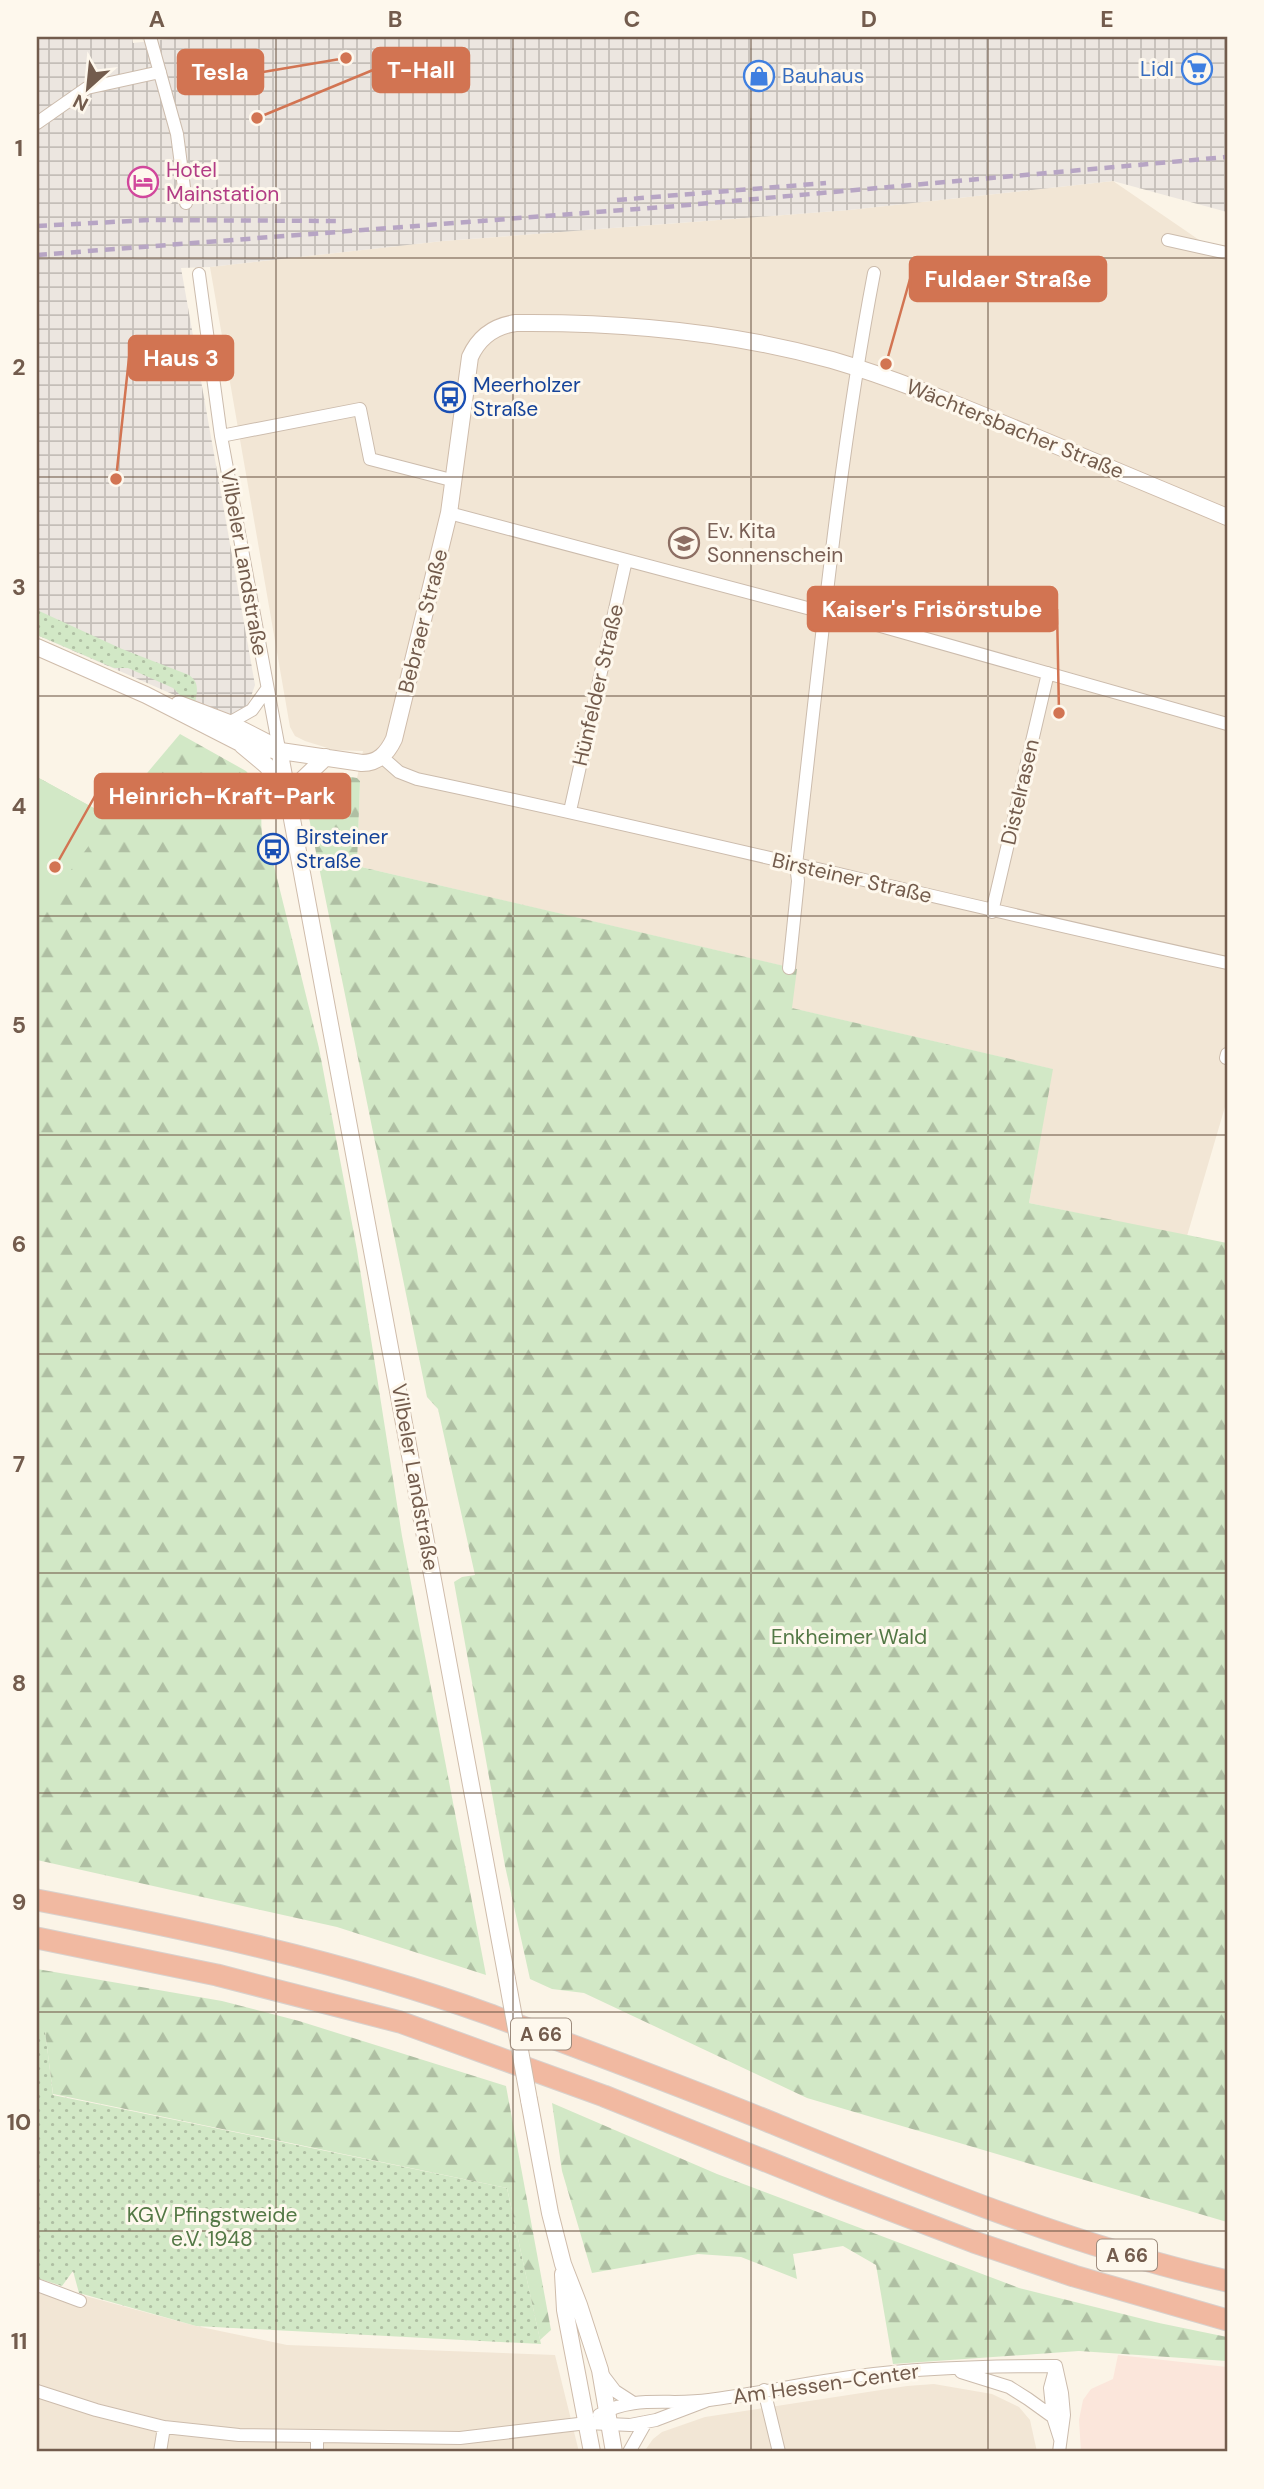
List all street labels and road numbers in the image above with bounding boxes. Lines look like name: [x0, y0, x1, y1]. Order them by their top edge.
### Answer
street label: Wächtersbacher Straße: [902, 373, 1128, 485]
street label: Vilbeler Landstraße: [214, 466, 274, 658]
street label: Bebraer Straße: [392, 546, 454, 696]
street label: Hünfelder Straße: [566, 601, 630, 769]
street label: Distelrasen: [994, 736, 1046, 848]
street label: Birsteiner Straße: [769, 846, 935, 910]
street label: Vilbeler Landstraße: [385, 1381, 445, 1573]
road number: A 66: [511, 2018, 571, 2050]
road number: A 66: [1097, 2240, 1157, 2270]
street label: Am Hessen-Center: [731, 2357, 921, 2411]

